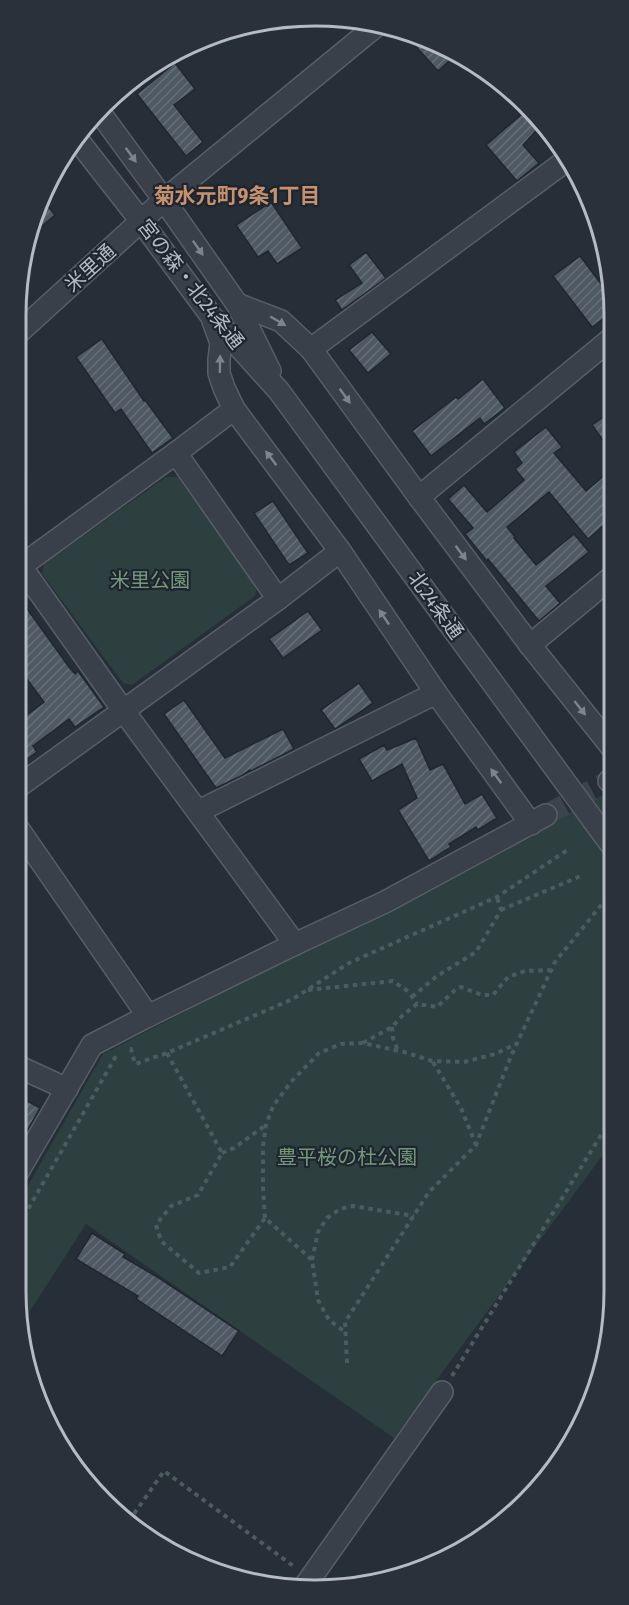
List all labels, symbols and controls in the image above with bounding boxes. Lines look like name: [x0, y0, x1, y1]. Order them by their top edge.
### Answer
one-way arrow: [125, 148, 137, 163]
district label: 菊水元町9条1丁目: [154, 183, 320, 209]
street label: 宮の森・北24条通: [133, 214, 249, 354]
street label: 米里通: [60, 239, 120, 297]
one-way arrow: [192, 240, 203, 256]
one-way arrow: [270, 316, 287, 326]
one-way arrow: [215, 354, 224, 373]
one-way arrow: [339, 389, 351, 404]
one-way arrow: [265, 450, 277, 466]
one-way arrow: [455, 545, 467, 561]
street label: 北24条通: [403, 566, 469, 644]
park label: 米里公園: [110, 568, 190, 592]
one-way arrow: [378, 609, 390, 625]
one-way arrow: [573, 700, 586, 716]
one-way arrow: [491, 769, 503, 784]
park label: 豊平桜の杜公園: [277, 1145, 417, 1169]

